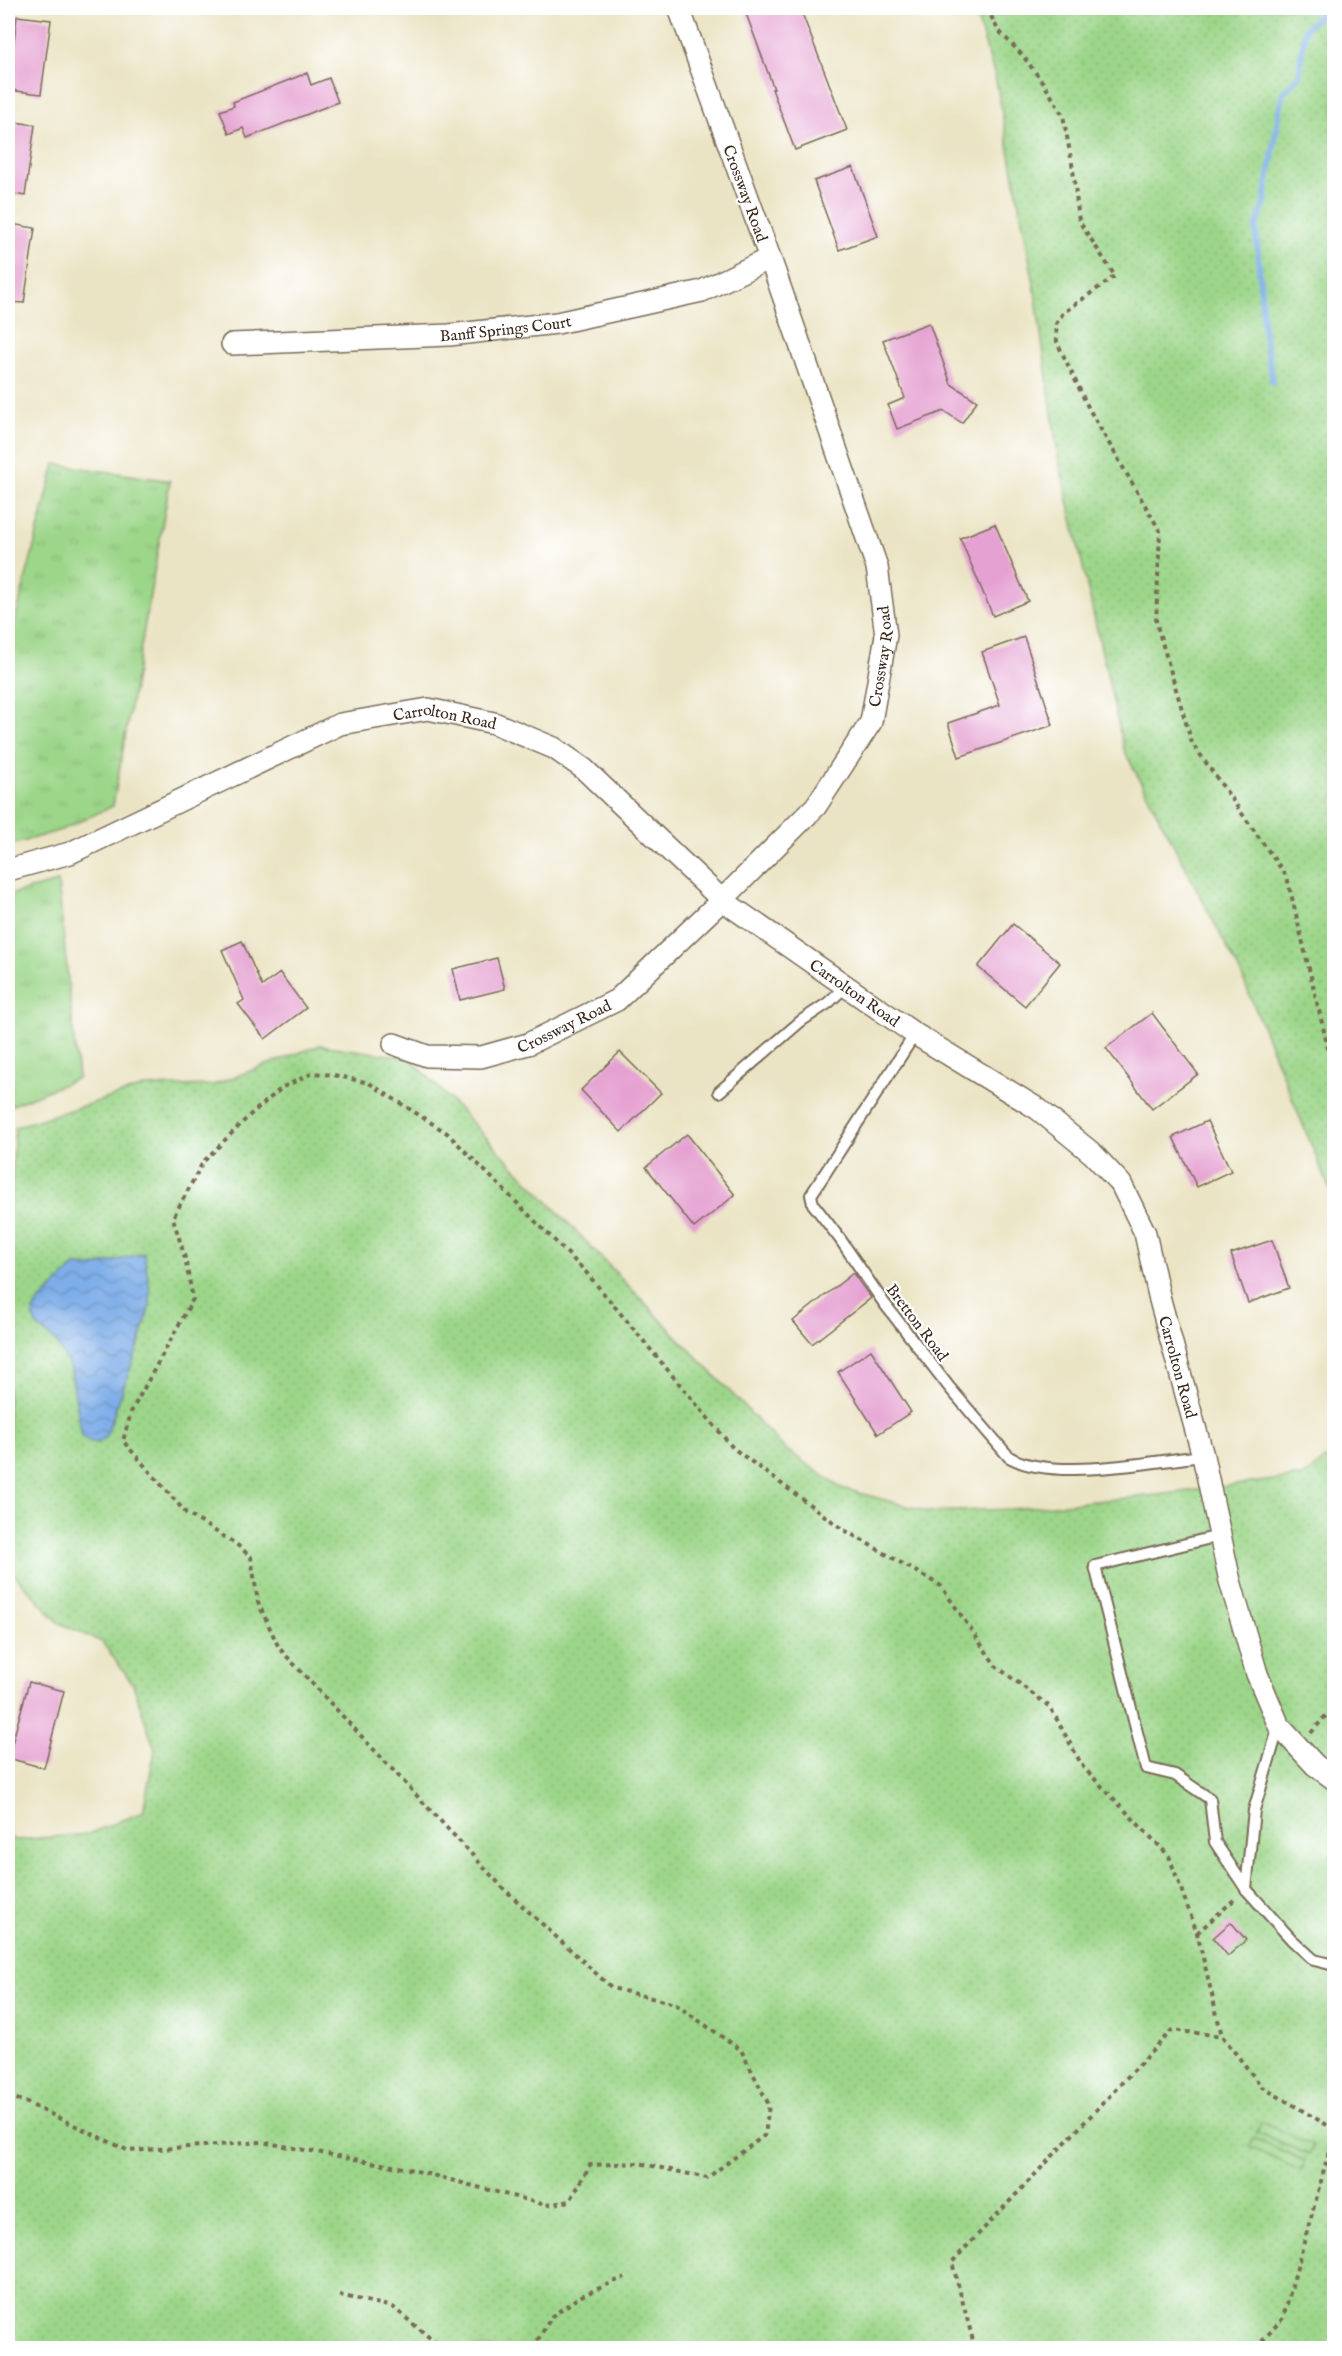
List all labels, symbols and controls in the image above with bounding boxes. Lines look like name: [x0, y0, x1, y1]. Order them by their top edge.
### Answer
street label: Crossway Road: [717, 142, 771, 245]
street label: Banff Springs Court: [439, 312, 574, 347]
street label: Crossway Road: [866, 604, 899, 709]
street label: Carrolton Road: [392, 700, 498, 735]
street label: Carrolton Road: [805, 956, 903, 1032]
street label: Crossway Road: [515, 996, 615, 1058]
street label: Bretton Road: [881, 1281, 952, 1366]
street label: Carrolton Road: [1153, 1314, 1200, 1421]

